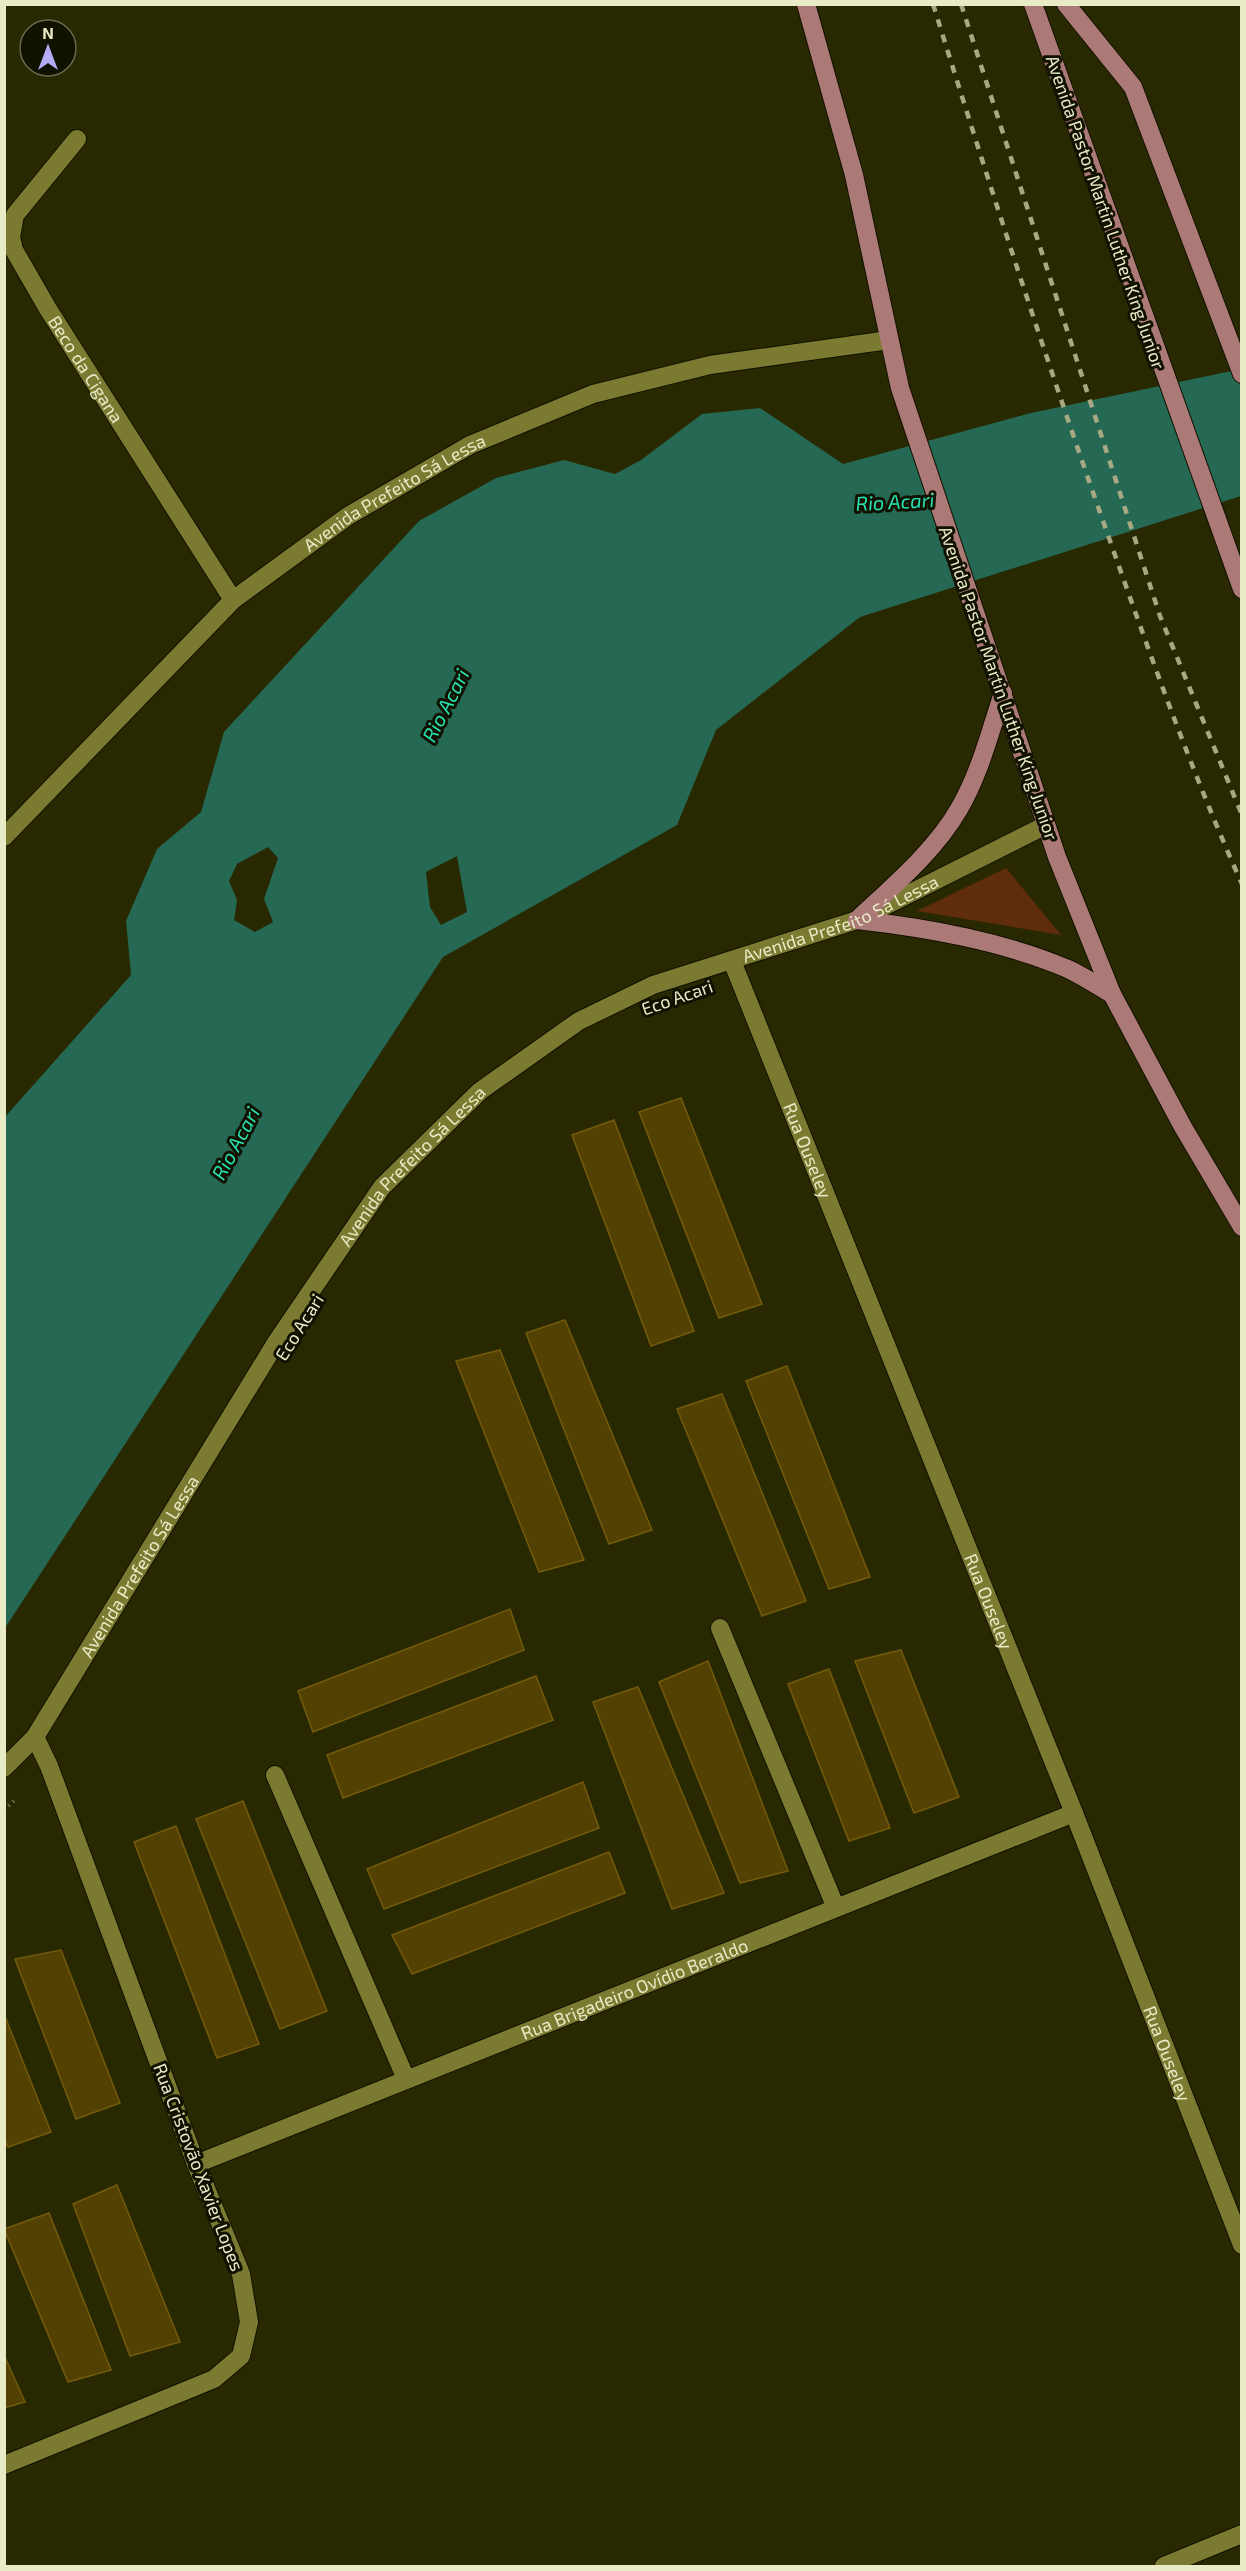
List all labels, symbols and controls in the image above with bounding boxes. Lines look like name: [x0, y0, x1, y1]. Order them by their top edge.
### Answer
north arrow: [18, 18, 78, 78]
text: N: [42, 23, 54, 42]
street label: Avenida Pastor Martin Luther King Junior: [1042, 52, 1170, 372]
street label: Beco da Cigana: [44, 311, 128, 427]
street label: Avenida Prefeito Sá Lessa: [299, 429, 489, 556]
water label: Rio Acari: [855, 487, 935, 515]
street label: Avenida Pastor Martin Luther King Junior: [935, 523, 1063, 843]
water label: Rio Acari: [416, 664, 474, 746]
street label: Avenida Prefeito Sá Lessa: [739, 870, 942, 967]
street label: Eco Acari: [638, 975, 716, 1019]
street label: Avenida Prefeito Sá Lessa: [334, 1081, 490, 1250]
street label: Rua Ouseley: [779, 1099, 837, 1202]
water label: Rio Acari: [206, 1103, 264, 1183]
street label: Eco Acari: [270, 1290, 328, 1364]
street label: Avenida Prefeito Sá Lessa: [75, 1471, 203, 1661]
street label: Rua Ouseley: [960, 1550, 1018, 1653]
street label: Rua Brigadeiro Ovídio Beraldo: [518, 1934, 751, 2044]
street label: Rua Ouseley: [1139, 2002, 1196, 2105]
street label: Rua Cristovão Xavier Lopes: [149, 2060, 249, 2274]

